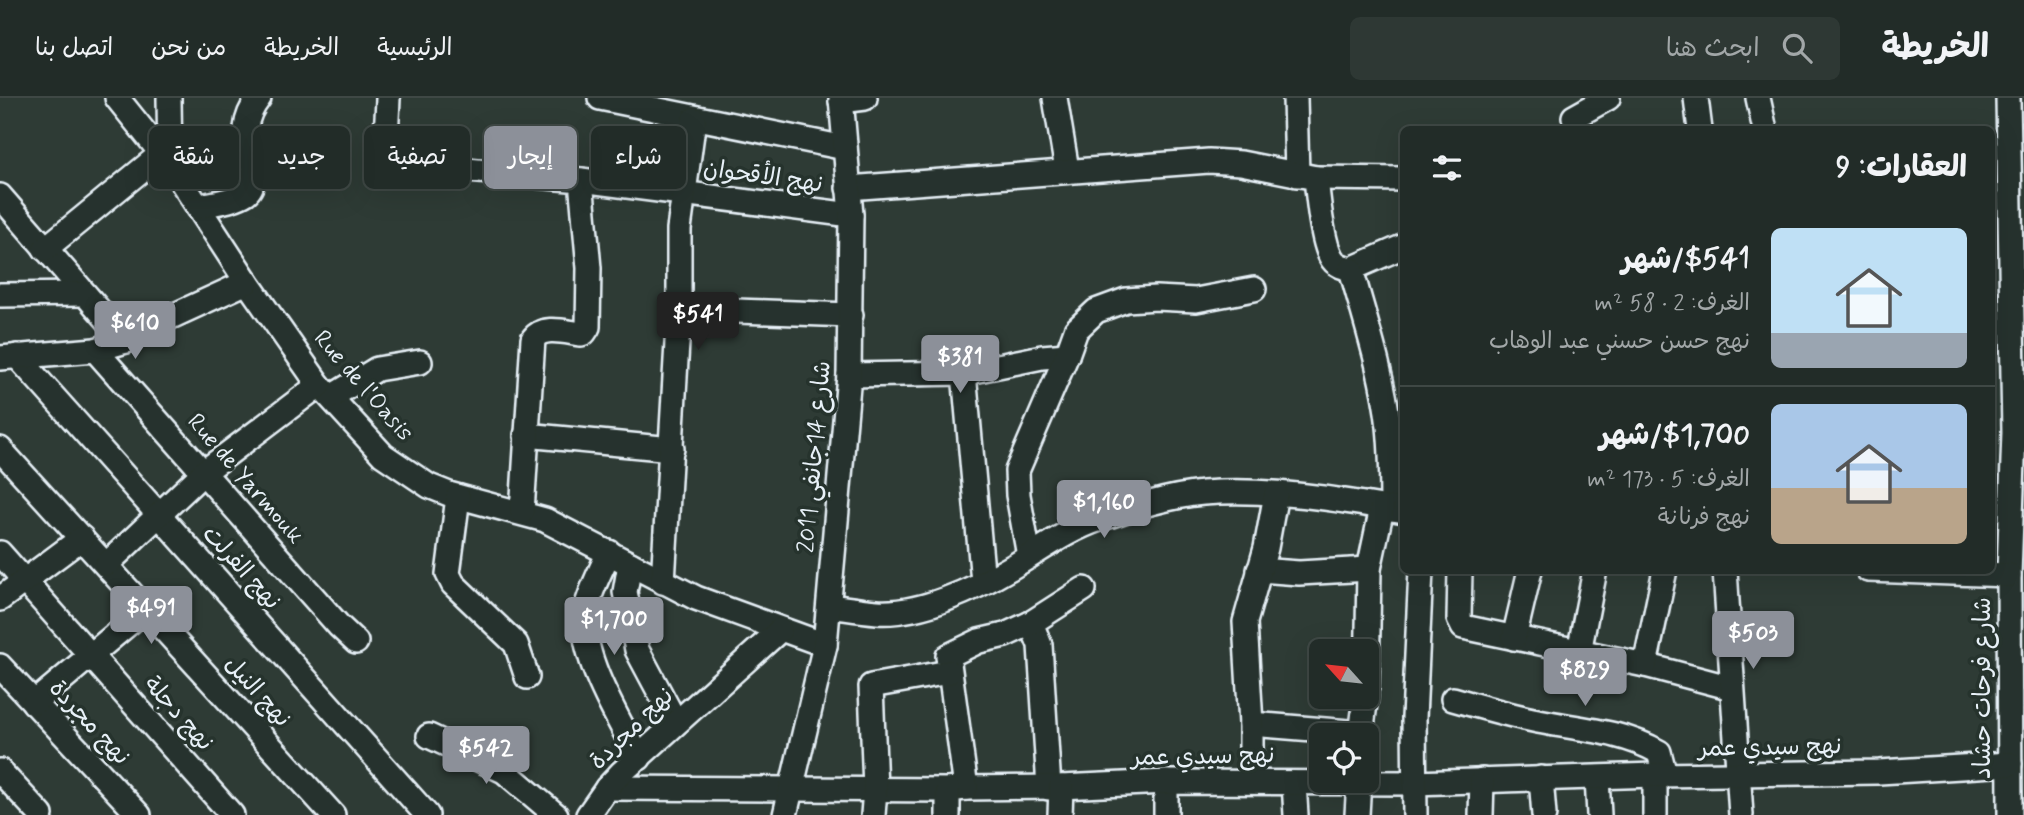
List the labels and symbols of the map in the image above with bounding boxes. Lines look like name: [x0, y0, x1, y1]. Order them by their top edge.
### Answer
street label: نهج الأقحوان: [701, 150, 825, 201]
pin: $541: [657, 292, 739, 352]
pin: $610: [94, 302, 176, 361]
street label: Rue de l'Oasis: [306, 324, 420, 448]
pin: $381: [919, 336, 1001, 395]
street label: شارع 14جانفي 2011: [791, 360, 843, 555]
street label: Rue de Yarmouk: [180, 407, 310, 551]
pin: $1,160: [1047, 480, 1161, 540]
street label: نهج الفرلت: [195, 519, 287, 617]
pin: $491: [110, 587, 192, 646]
street label: شارع فرحات حشاد: [1968, 597, 1999, 779]
pin: $1,700: [557, 598, 671, 657]
pin: $503: [1712, 612, 1794, 671]
north arrow: [1309, 639, 1379, 709]
pin: $829: [1544, 648, 1626, 708]
street label: نهج النيل: [217, 650, 297, 734]
street label: نهج دجلة: [136, 670, 220, 758]
street label: نهج مجردة: [42, 674, 136, 772]
street label: نهج مجردة: [583, 681, 681, 777]
pin: $542: [445, 726, 527, 786]
street label: نهج سيدي عمر: [1696, 731, 1842, 765]
street label: نهج سيدي عمر: [1129, 740, 1275, 774]

